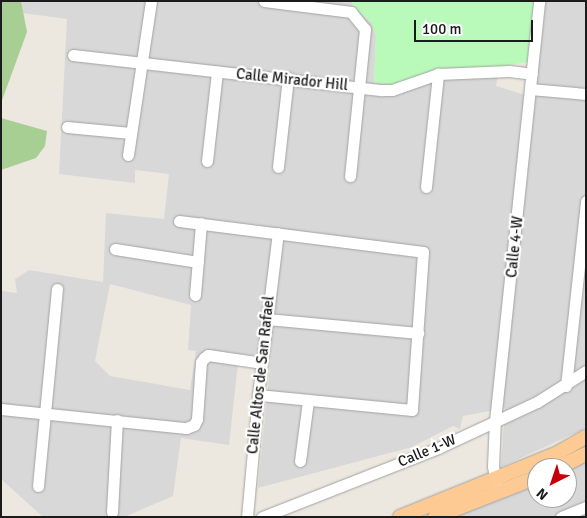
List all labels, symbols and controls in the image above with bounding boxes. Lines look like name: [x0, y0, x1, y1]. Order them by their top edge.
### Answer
scale bar: [417, 10, 536, 42]
text: 100 m: [422, 20, 462, 38]
street label: Calle Mirador Hill: [235, 65, 349, 95]
street label: Calle 4-W: [503, 215, 527, 279]
street label: Calle Altos de San Rafael: [244, 295, 278, 455]
street label: Calle 1-W: [395, 431, 459, 471]
north arrow: [527, 458, 577, 508]
text: N: [533, 484, 552, 504]

